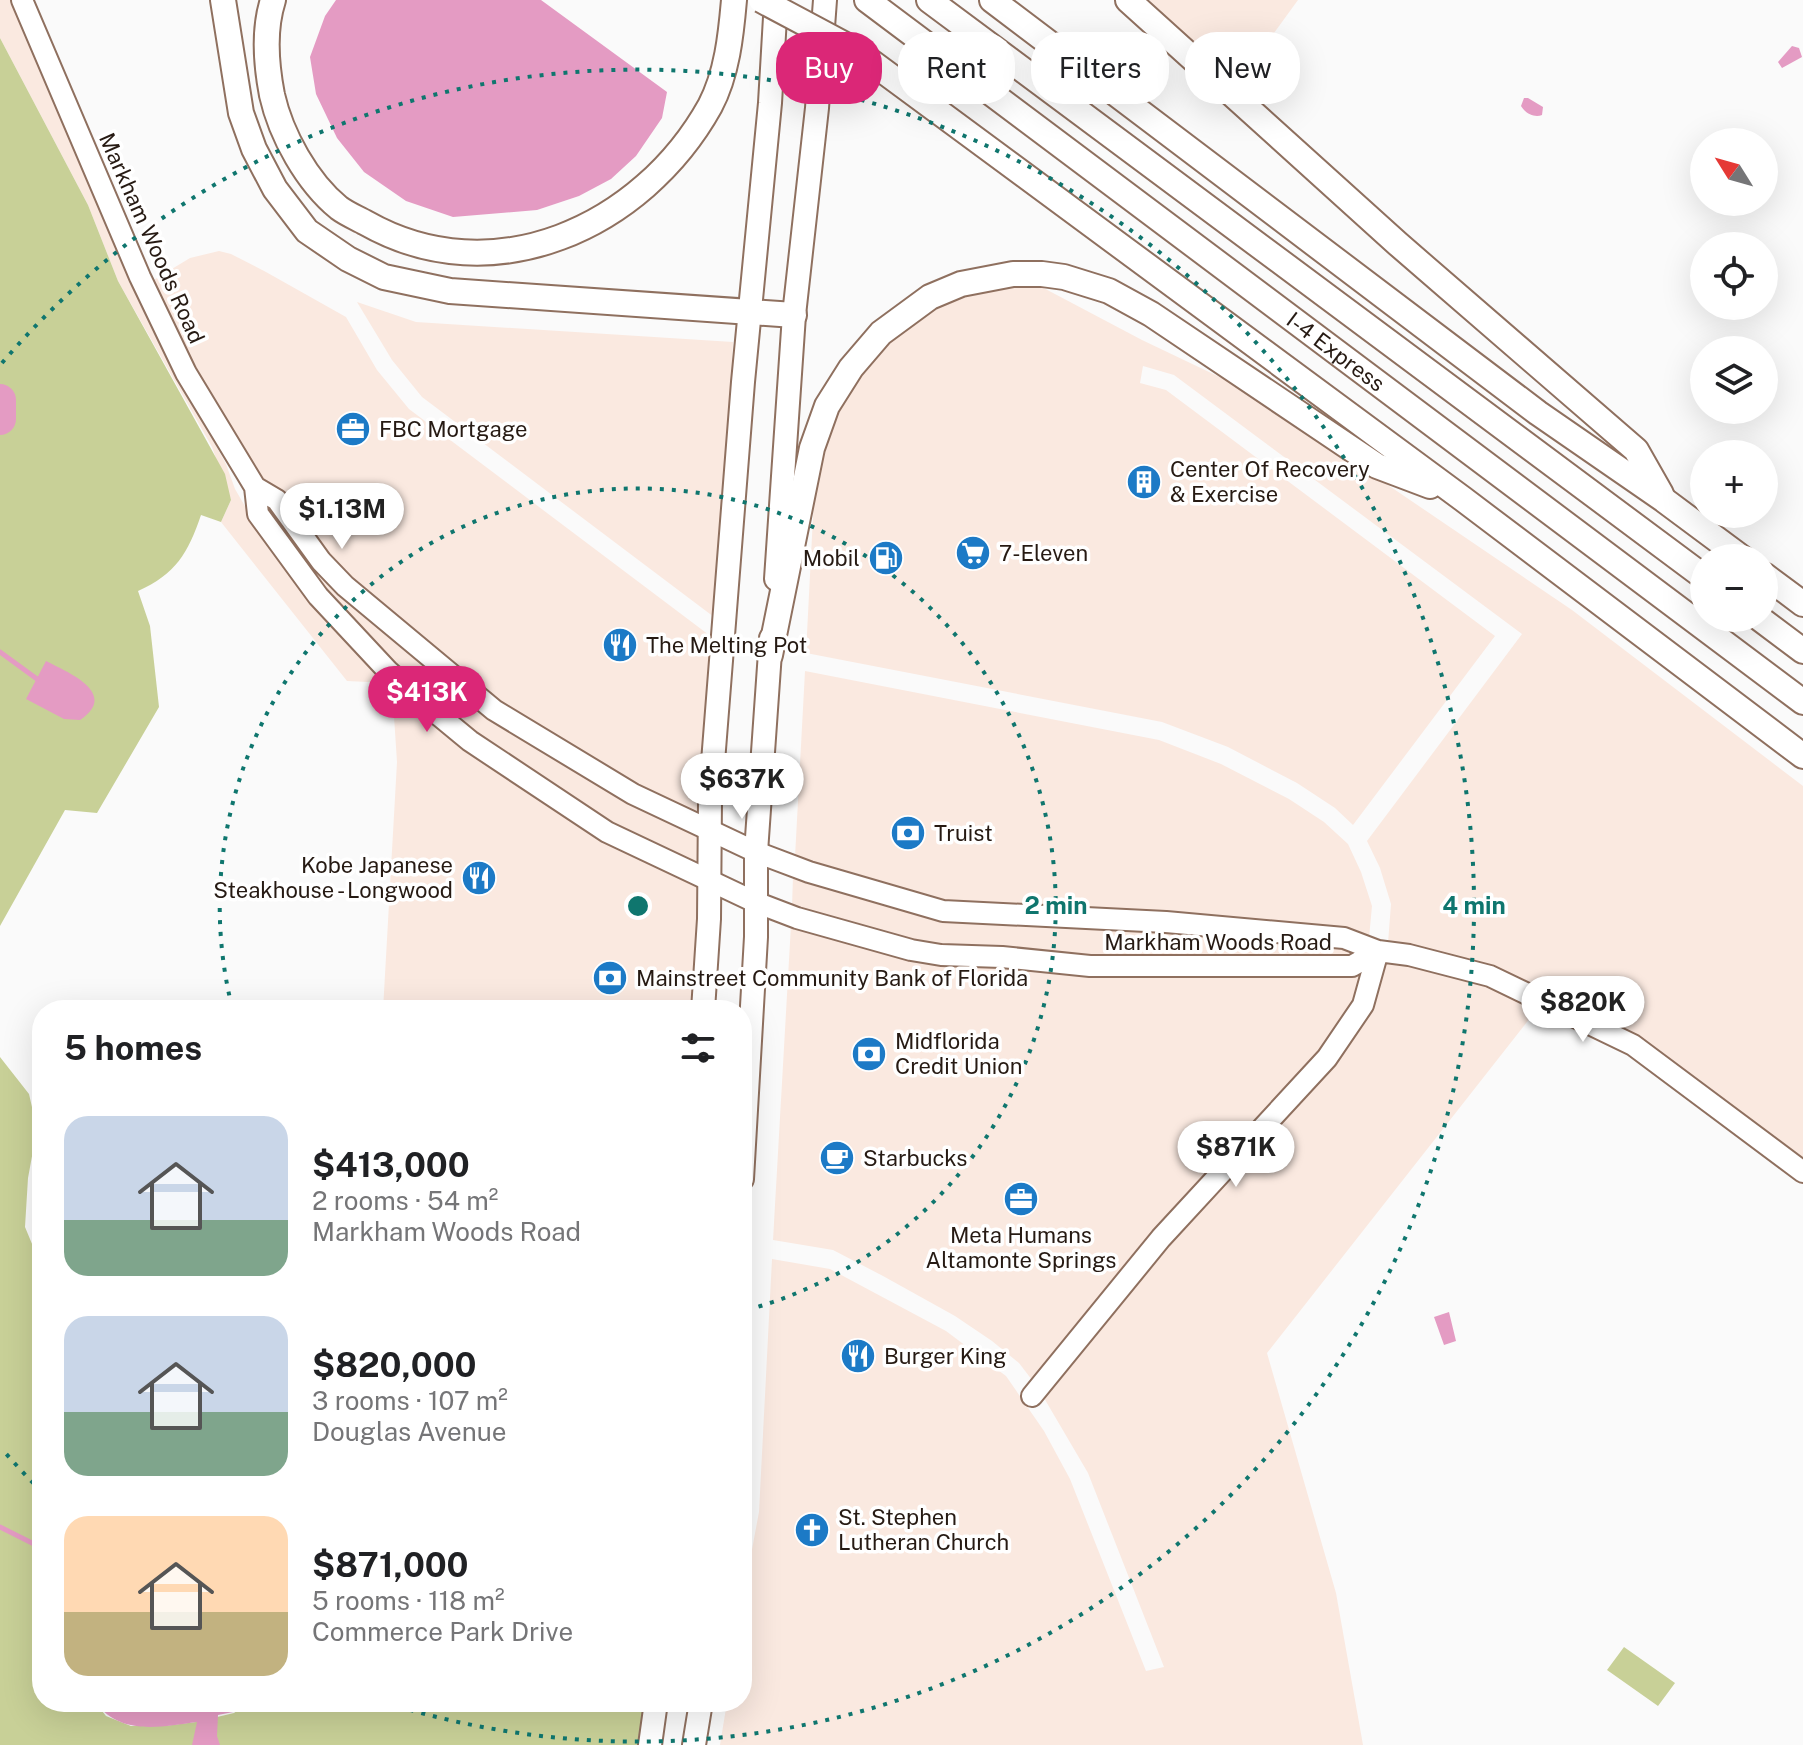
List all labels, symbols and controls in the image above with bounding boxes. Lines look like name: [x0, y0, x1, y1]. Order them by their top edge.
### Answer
chip: Buy: [776, 32, 882, 104]
chip: Rent: [898, 32, 1015, 104]
chip: Filters: [1031, 32, 1169, 104]
chip: New: [1185, 32, 1300, 104]
north arrow: [1690, 128, 1778, 216]
map controls: [1690, 128, 1778, 632]
street label: Markham Woods Road: [94, 129, 210, 347]
button: locate: [1690, 232, 1778, 320]
street label: I-4 Express: [1282, 306, 1390, 397]
button: layers: [1690, 336, 1778, 424]
office icon: FBC Mortgage: [334, 410, 372, 448]
place label: FBC Mortgage: [379, 416, 527, 442]
button: +: [1690, 440, 1778, 528]
place label: Center Of Recovery & Exercise: [1170, 456, 1370, 507]
building icon: Center Of Recovery & Exercise: [1125, 463, 1163, 501]
pin: $1.13M: [277, 483, 407, 551]
text: $1.13M: [298, 493, 386, 524]
supermarket icon: 7-Eleven: [954, 534, 992, 572]
fuel station icon: Mobil: [867, 539, 905, 577]
place label: 7-Eleven: [999, 540, 1088, 566]
button: −: [1690, 544, 1778, 632]
place label: Mobil: [803, 545, 860, 571]
restaurant icon: The Melting Pot: [601, 626, 639, 664]
place label: The Melting Pot: [646, 632, 807, 658]
pin: $413K: [371, 666, 483, 734]
text: $413K: [386, 676, 468, 707]
pin: $637K: [686, 753, 798, 821]
text: $637K: [699, 763, 785, 794]
bank icon: Truist: [889, 814, 927, 852]
place label: Truist: [934, 820, 993, 846]
place label: Kobe Japanese Steakhouse - Longwood: [213, 852, 453, 903]
restaurant icon: Kobe Japanese Steakhouse - Longwood: [460, 859, 498, 897]
text: 2 min: [1025, 891, 1087, 919]
text: 4 min: [1442, 891, 1506, 919]
centre of rings: [624, 892, 652, 920]
street label: Markham Woods Road: [1104, 929, 1332, 955]
bank icon: Mainstreet Community Bank of Florida: [591, 959, 629, 997]
place label: Mainstreet Community Bank of Florida: [636, 965, 1028, 991]
pin: $820K: [1527, 976, 1639, 1044]
text: $820K: [1539, 986, 1627, 1017]
icon: filters: [676, 1026, 720, 1070]
text: 5 homes: [64, 1028, 202, 1068]
place label: Midflorida Credit Union: [895, 1028, 1022, 1079]
bank icon: Midflorida Credit Union: [850, 1035, 888, 1073]
pin: $871K: [1180, 1121, 1292, 1189]
text: $871K: [1196, 1131, 1277, 1162]
cafe icon: Starbucks: [818, 1139, 856, 1177]
text: $413,000: [312, 1145, 470, 1185]
place label: Starbucks: [863, 1145, 967, 1171]
icon: home: [128, 1148, 224, 1244]
office icon: Meta Humans Altamonte Springs: [1002, 1180, 1040, 1218]
text: 2 rooms · 54 m²: [312, 1185, 498, 1216]
text: Markham Woods Road: [312, 1216, 581, 1247]
place label: Meta Humans Altamonte Springs: [926, 1222, 1116, 1273]
restaurant icon: Burger King: [839, 1337, 877, 1375]
place label: Burger King: [884, 1343, 1007, 1369]
text: $820,000: [312, 1345, 476, 1385]
icon: home: [128, 1348, 224, 1444]
text: 3 rooms · 107 m²: [312, 1385, 508, 1416]
text: Douglas Avenue: [312, 1416, 507, 1447]
place label: St. Stephen Lutheran Church: [838, 1504, 1009, 1555]
church icon: St. Stephen Lutheran Church: [793, 1511, 831, 1549]
text: $871,000: [312, 1545, 469, 1585]
icon: home: [128, 1548, 224, 1644]
text: 5 rooms · 118 m²: [312, 1585, 505, 1616]
text: Commerce Park Drive: [312, 1616, 573, 1647]

